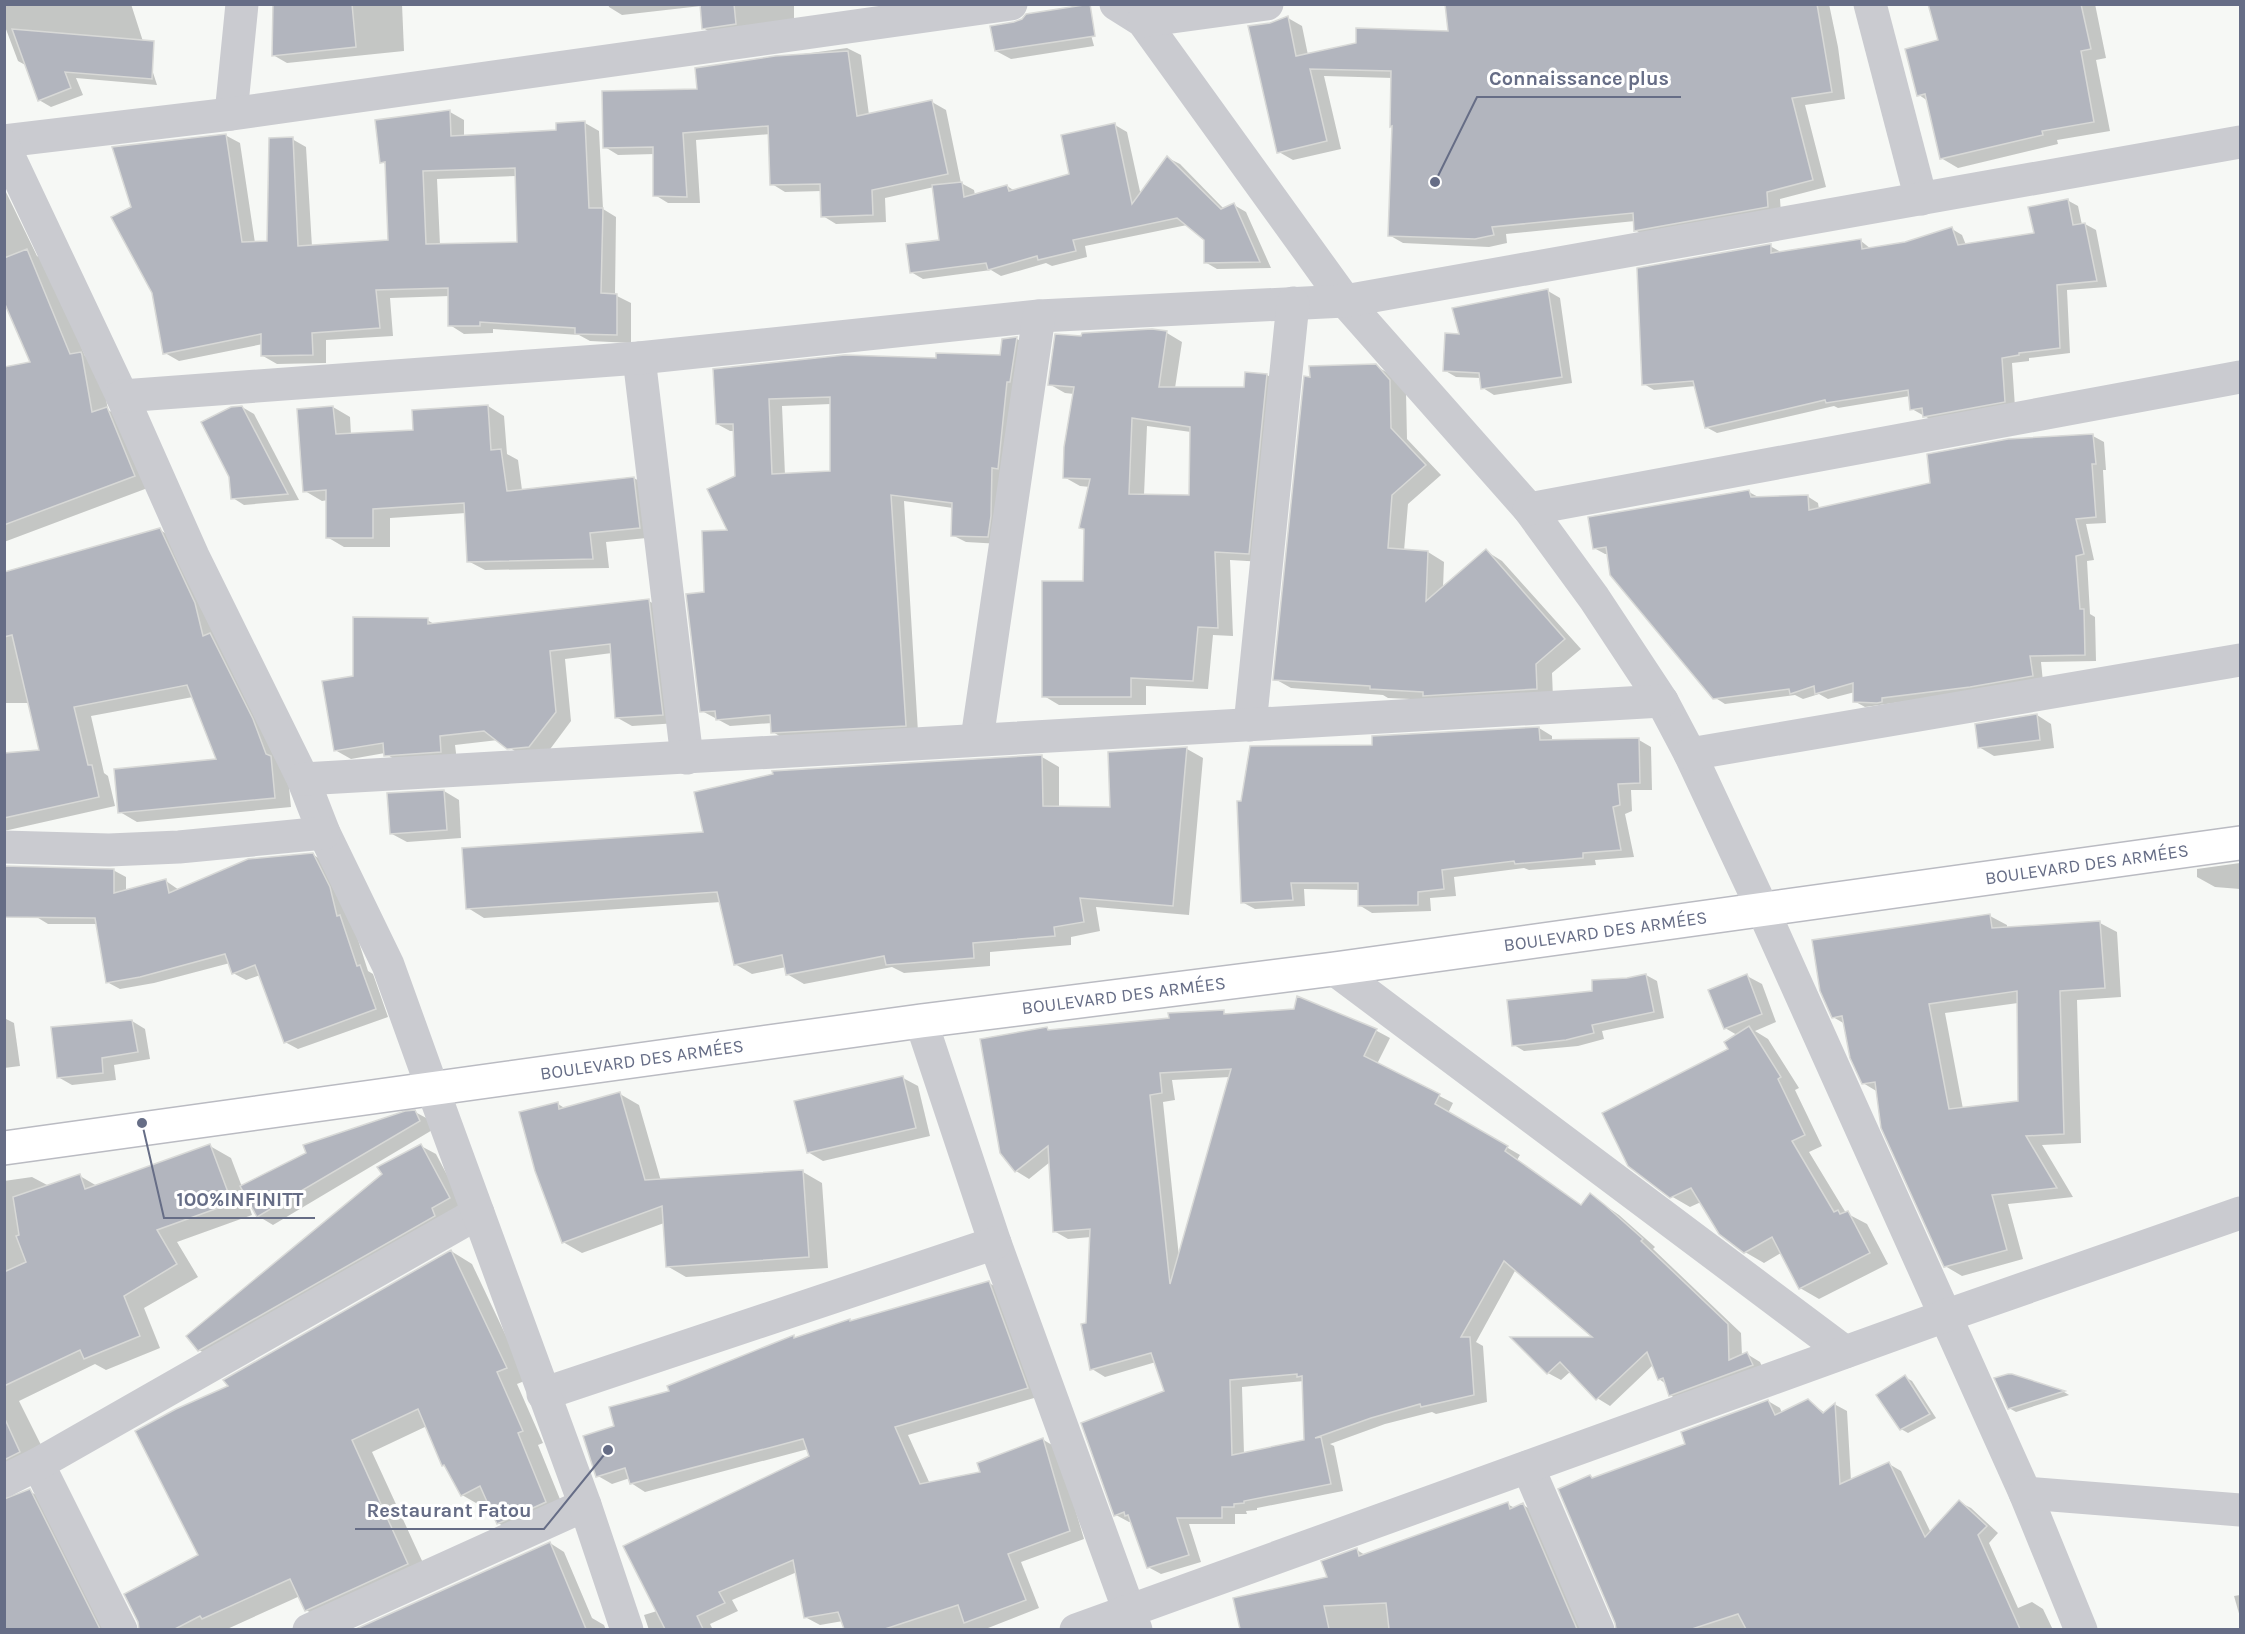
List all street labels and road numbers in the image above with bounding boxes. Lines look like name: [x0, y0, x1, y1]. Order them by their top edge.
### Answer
street label: BOULEVARD DES ARMÉES: [1984, 839, 2190, 889]
street label: BOULEVARD DES ARMÉES: [1502, 906, 1709, 956]
street label: BOULEVARD DES ARMÉES: [1020, 972, 1227, 1019]
street label: BOULEVARD DES ARMÉES: [539, 1035, 745, 1085]

